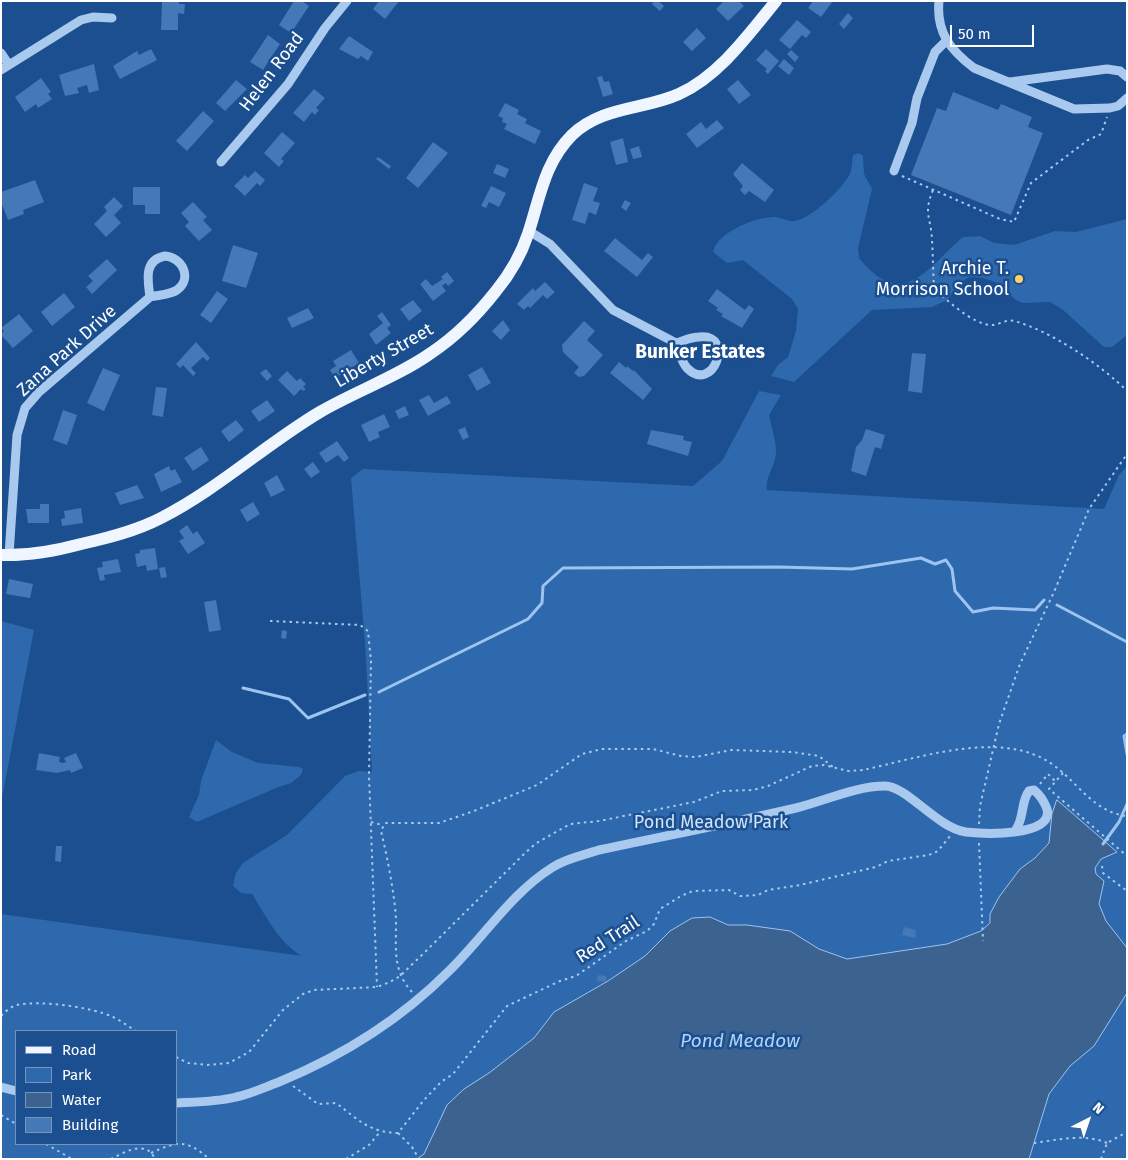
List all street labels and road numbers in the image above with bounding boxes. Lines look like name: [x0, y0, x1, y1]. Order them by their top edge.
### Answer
street label: Helen Road: [235, 28, 309, 116]
street label: Zana Park Drive: [13, 301, 121, 401]
street label: Liberty Street: [331, 319, 437, 393]
street label: Red Trail: [572, 912, 644, 968]

